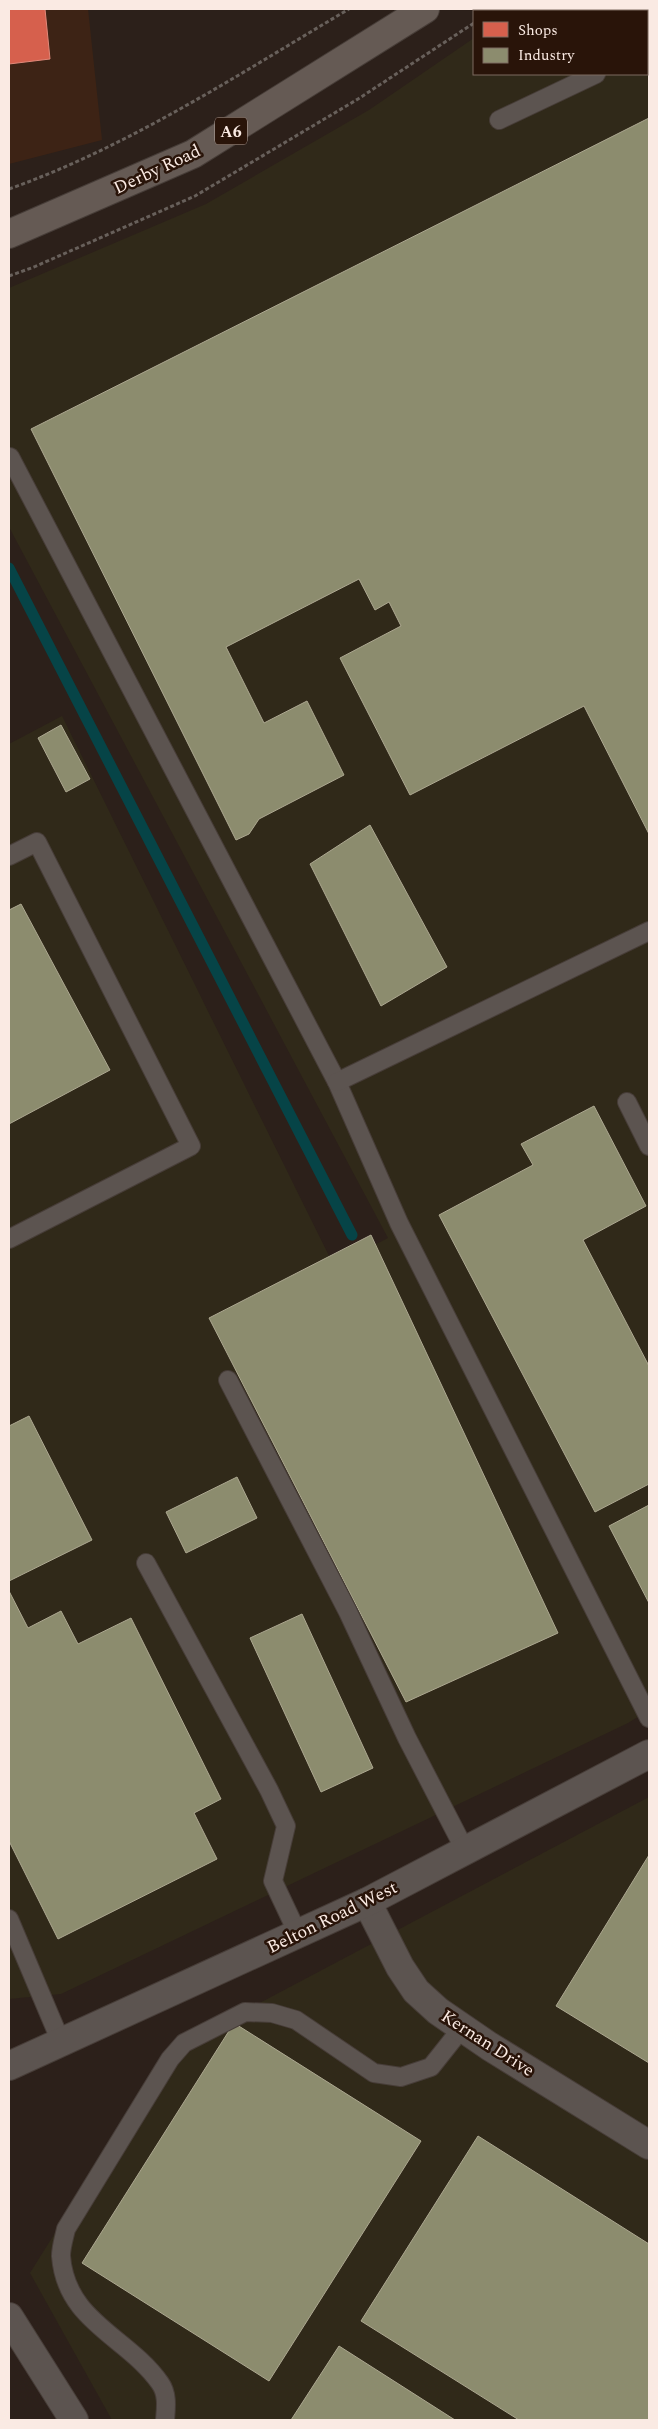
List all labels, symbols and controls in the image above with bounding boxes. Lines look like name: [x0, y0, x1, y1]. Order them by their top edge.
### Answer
legend: [473, 10, 648, 75]
text: Shops: [518, 19, 558, 42]
text: Industry: [518, 44, 575, 67]
road number: A6: [215, 118, 247, 144]
street label: Derby Road: [109, 137, 205, 201]
street label: Belton Road West: [262, 1874, 402, 1961]
street label: Kernan Drive: [436, 2003, 540, 2084]

